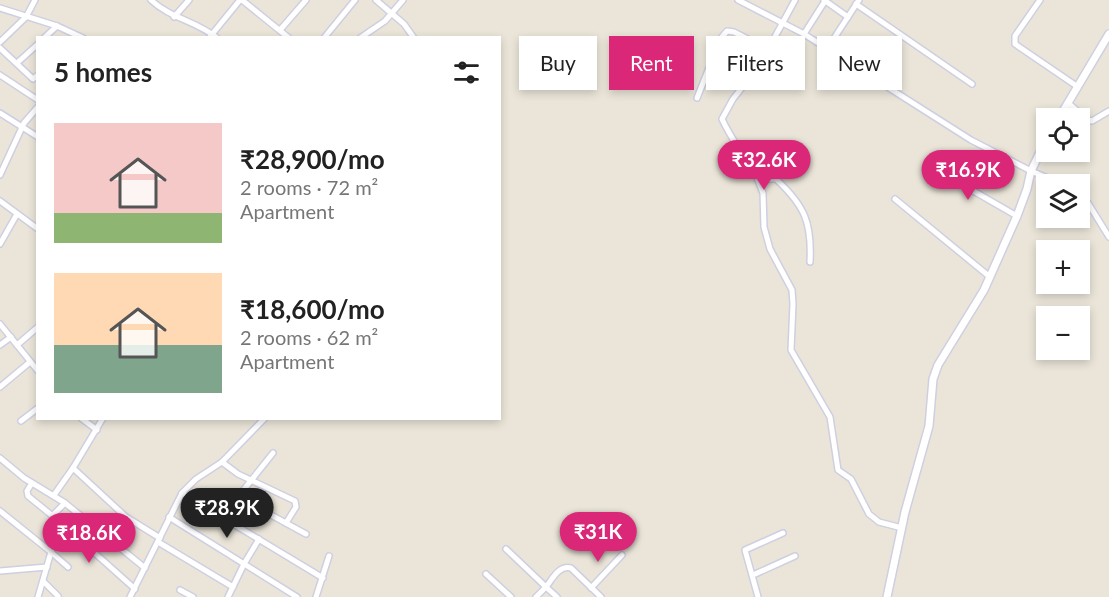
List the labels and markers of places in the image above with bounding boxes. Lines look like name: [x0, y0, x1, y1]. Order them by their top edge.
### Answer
pin: ₹32.6K: [715, 140, 813, 191]
pin: ₹16.9K: [919, 150, 1017, 201]
pin: ₹28.9K: [178, 488, 276, 539]
pin: ₹31K: [562, 512, 634, 563]
pin: ₹18.6K: [40, 513, 138, 564]

